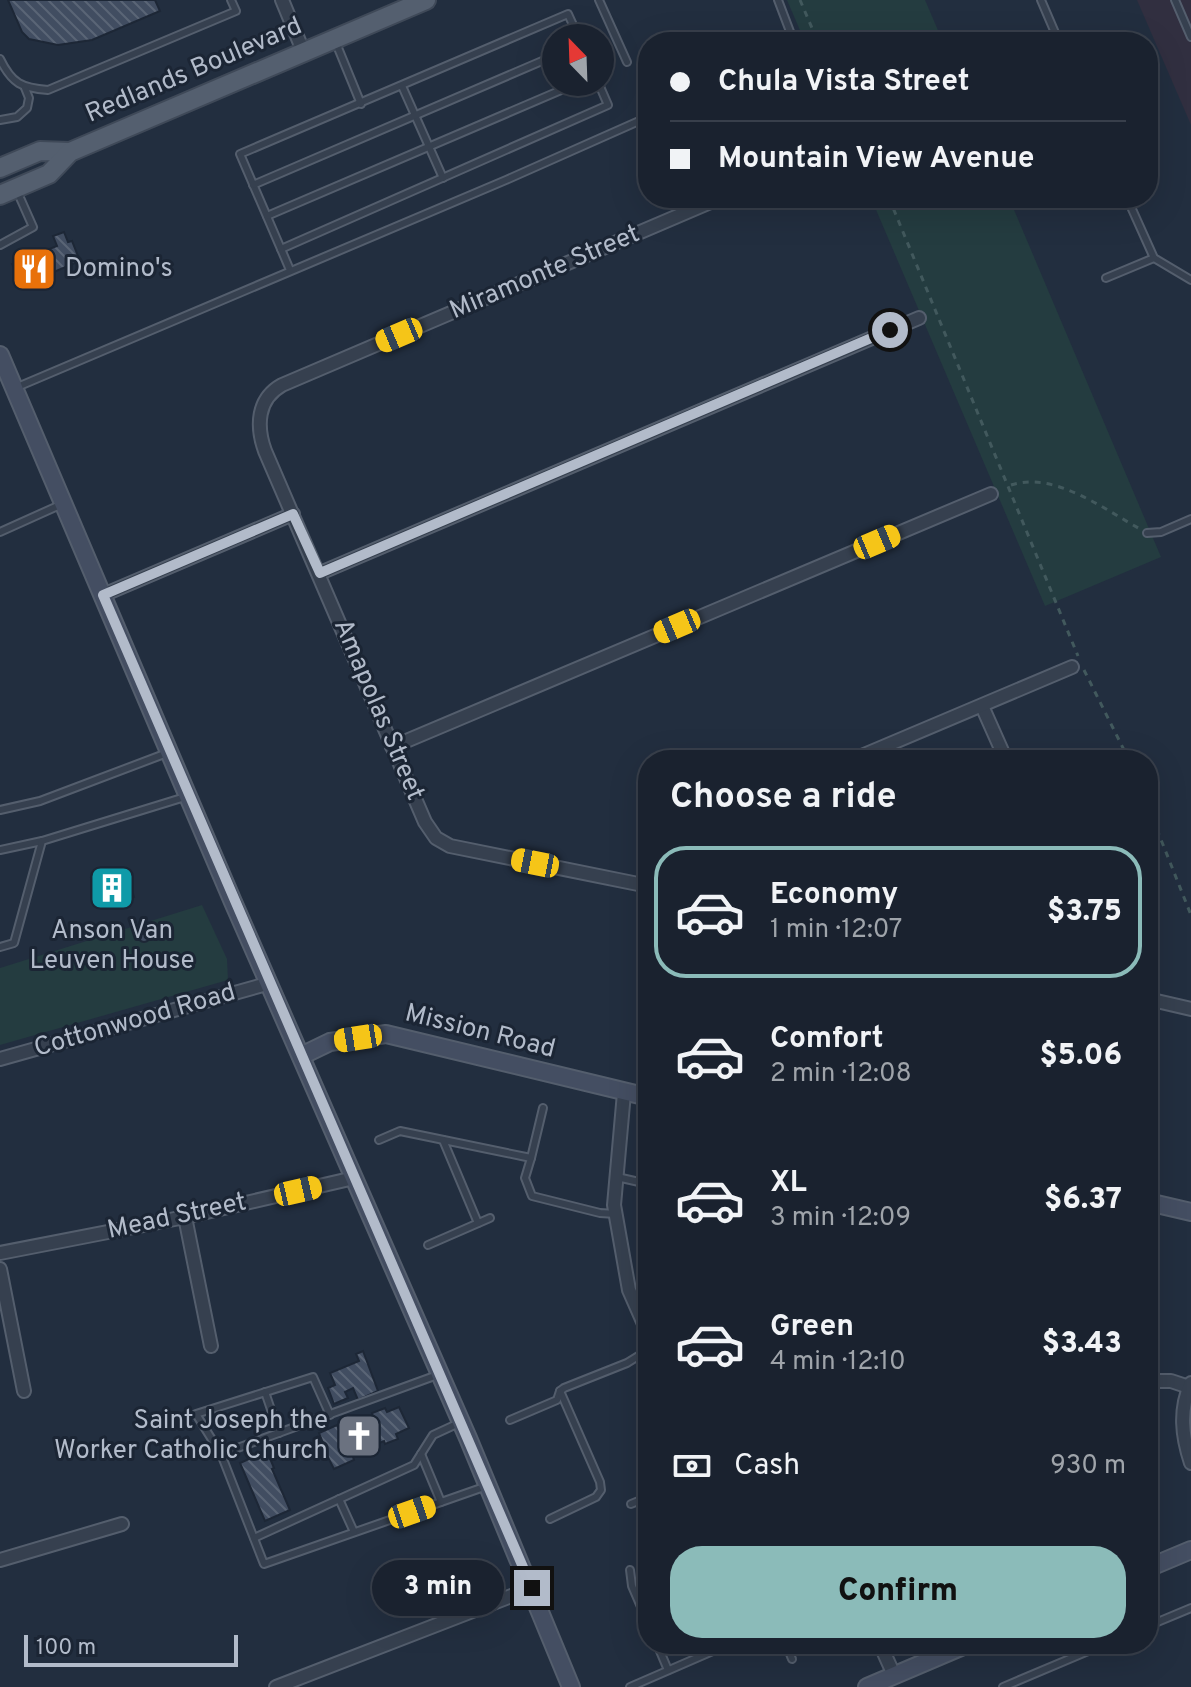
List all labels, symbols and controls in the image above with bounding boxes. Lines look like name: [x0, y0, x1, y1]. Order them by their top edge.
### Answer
street label: Redlands Boulevard: [81, 10, 307, 132]
north arrow: [542, 24, 614, 96]
map controls: [542, 24, 614, 96]
text: Chula Vista Street: [718, 64, 970, 101]
text: Mountain View Avenue: [718, 141, 1034, 178]
street label: Miramonte Street: [445, 218, 645, 328]
restaurant icon: Domino's: [10, 245, 58, 293]
place label: Domino's: [65, 253, 173, 286]
route start: [872, 312, 908, 348]
car: [372, 315, 426, 355]
car: [850, 522, 904, 562]
car: [650, 606, 704, 646]
street label: Amapolas Street: [325, 614, 431, 806]
text: Choose a ride: [670, 775, 896, 821]
car: [509, 847, 561, 879]
building icon: Anson Van Leuven House: [88, 864, 136, 912]
icon: car: [674, 876, 746, 948]
text: Economy: [770, 877, 898, 914]
text: $3.75: [1047, 894, 1122, 931]
text: 1 min · 12:07: [770, 914, 902, 947]
place label: Anson Van Leuven House: [30, 915, 194, 978]
street label: Cottonwood Road: [30, 976, 240, 1066]
street label: Mission Road: [401, 997, 559, 1067]
icon: car: [674, 1020, 746, 1092]
text: Comfort: [770, 1021, 883, 1058]
car: [332, 1022, 384, 1054]
text: $5.06: [1040, 1038, 1122, 1075]
text: 2 min · 12:08: [770, 1058, 912, 1091]
icon: car: [674, 1164, 746, 1236]
text: XL: [770, 1165, 807, 1202]
car: [272, 1174, 324, 1208]
text: $6.37: [1044, 1182, 1122, 1219]
street label: Mead Street: [105, 1186, 249, 1248]
text: 3 min · 12:09: [770, 1202, 911, 1235]
icon: car: [674, 1308, 746, 1380]
text: Green: [770, 1309, 854, 1346]
text: $3.43: [1042, 1326, 1122, 1363]
text: 4 min · 12:10: [770, 1346, 906, 1379]
place label: Saint Joseph the Worker Catholic Church: [54, 1405, 328, 1468]
church icon: Saint Joseph the Worker Catholic Church: [335, 1412, 383, 1460]
icon: cash: [670, 1444, 714, 1488]
text: Cash: [734, 1448, 800, 1485]
text: 930 m: [1050, 1450, 1126, 1483]
car: [385, 1493, 439, 1531]
button: Confirm: [670, 1546, 1126, 1638]
callout: 3 min: [372, 1560, 504, 1616]
route end: [514, 1570, 550, 1606]
text: 3 min: [404, 1571, 472, 1604]
scale bar: [24, 1631, 238, 1667]
text: 100 m: [36, 1635, 96, 1662]

